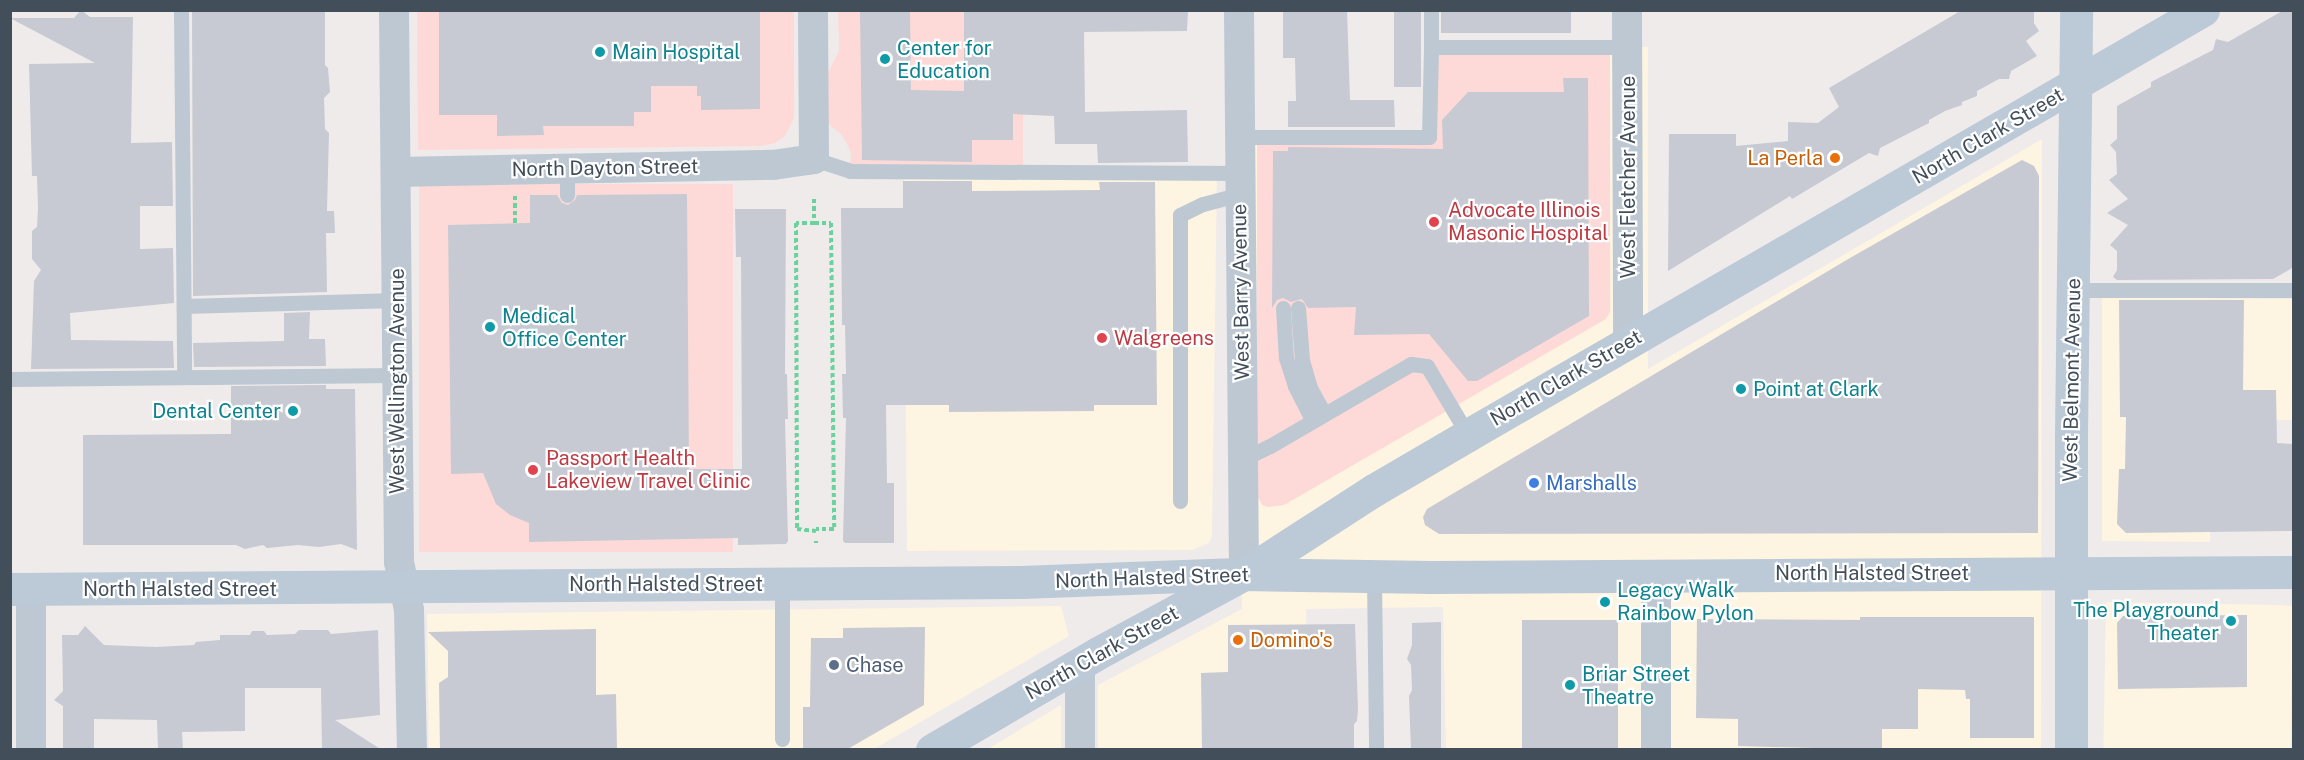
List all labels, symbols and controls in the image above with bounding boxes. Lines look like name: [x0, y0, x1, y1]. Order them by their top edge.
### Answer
place label: Center for Education: [897, 36, 992, 83]
place label: Main Hospital: [612, 40, 740, 64]
marker: Main Hospital: [593, 45, 607, 59]
marker: Center for Education: [878, 52, 892, 66]
street label: West Fletcher Avenue: [1616, 76, 1640, 278]
street label: North Clark Street: [1908, 83, 2068, 189]
place label: La Perla: [1747, 146, 1823, 170]
marker: La Perla: [1828, 151, 1842, 165]
street label: North Dayton Street: [511, 154, 699, 182]
place label: Advocate Illinois Masonic Hospital: [1448, 198, 1608, 245]
street label: West Barry Avenue: [1227, 204, 1255, 380]
marker: Advocate Illinois Masonic Hospital: [1425, 213, 1443, 231]
street label: West Wellington Avenue: [385, 268, 409, 494]
street label: West Belmont Avenue: [2058, 278, 2086, 482]
place label: Medical Office Center: [502, 304, 627, 351]
marker: Medical Office Center: [483, 320, 497, 334]
street label: North Clark Street: [1486, 325, 1646, 431]
place label: Walgreens: [1114, 326, 1214, 350]
marker: Walgreens: [1095, 331, 1109, 345]
place label: Point at Clark: [1753, 377, 1879, 401]
marker: Point at Clark: [1734, 382, 1748, 396]
place label: Dental Center: [152, 399, 281, 423]
marker: Dental Center: [286, 404, 300, 418]
place label: Passport Health Lakeview Travel Clinic: [546, 446, 751, 493]
marker: Passport Health Lakeview Travel Clinic: [524, 461, 542, 479]
place label: Marshalls: [1546, 471, 1637, 495]
marker: Marshalls: [1527, 476, 1541, 490]
street label: North Halsted Street: [1775, 561, 1969, 585]
street label: North Halsted Street: [1055, 563, 1249, 593]
street label: North Halsted Street: [569, 572, 763, 596]
street label: North Halsted Street: [83, 577, 277, 601]
place label: Legacy Walk Rainbow Pylon: [1617, 578, 1754, 625]
marker: Legacy Walk Rainbow Pylon: [1598, 595, 1612, 609]
place label: The Playground Theater: [2073, 598, 2219, 645]
street label: North Clark Street: [1021, 601, 1183, 705]
marker: The Playground Theater: [2224, 614, 2238, 628]
place label: Domino's: [1250, 628, 1333, 652]
marker: Domino's: [1231, 633, 1245, 647]
place label: Chase: [846, 653, 904, 677]
marker: Chase: [827, 658, 841, 672]
place label: Briar Street Theatre: [1582, 662, 1690, 709]
marker: Briar Street Theatre: [1563, 678, 1577, 692]

